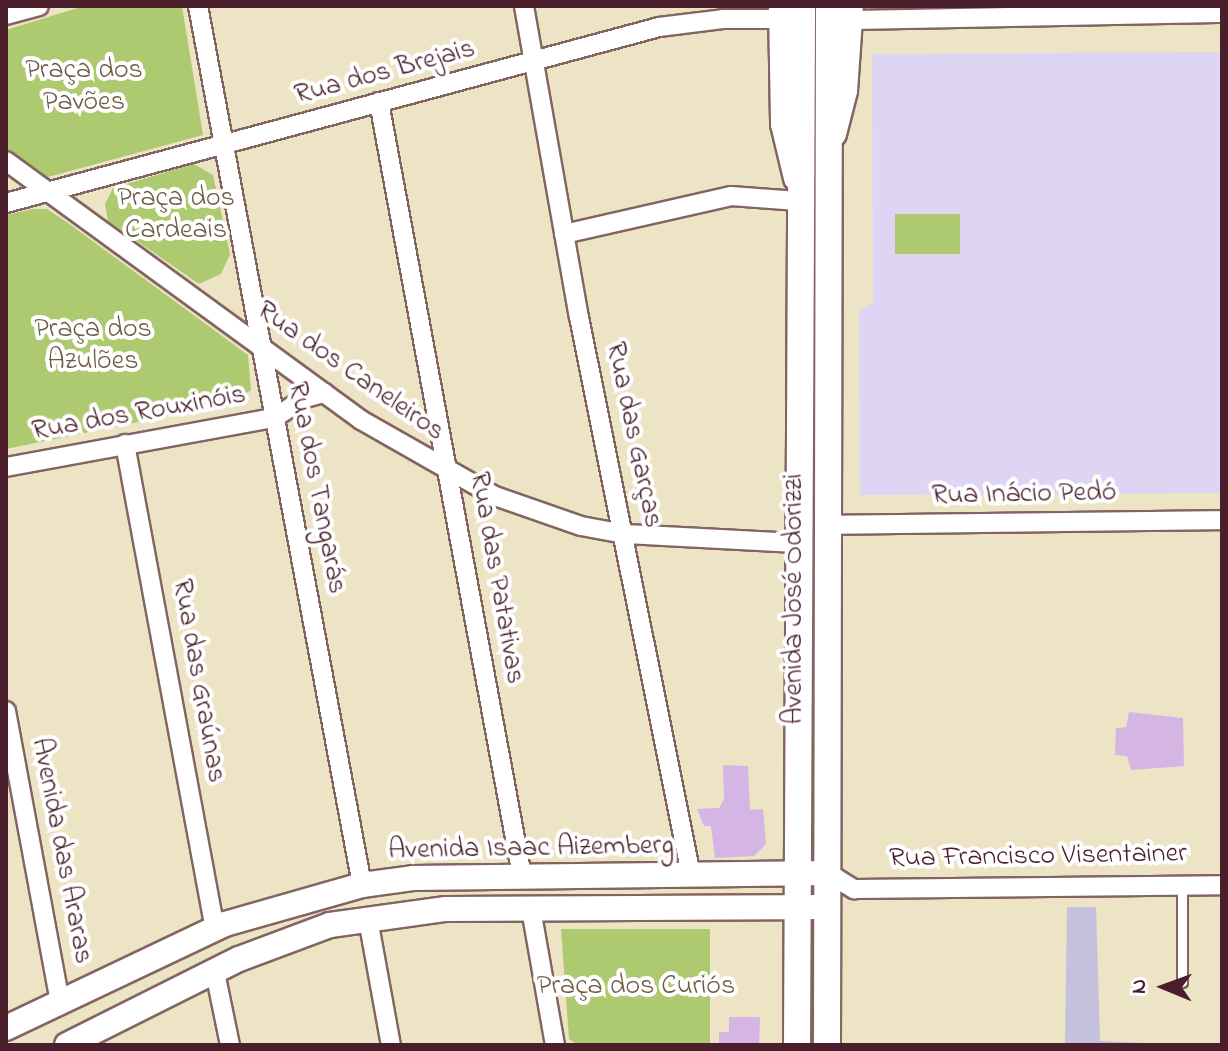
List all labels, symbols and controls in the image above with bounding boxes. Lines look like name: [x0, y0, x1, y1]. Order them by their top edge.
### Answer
street label: Rua dos Brejais: [291, 33, 479, 113]
park label: Praça dos Pavões: [25, 54, 143, 120]
park label: Praça dos Cardeais: [117, 182, 235, 248]
street label: Rua dos Caneleiros: [250, 295, 450, 449]
park label: Praça dos Azulões: [34, 313, 152, 379]
street label: Rua das Garças: [597, 339, 669, 531]
street label: Rua dos Rouxinóis: [30, 379, 248, 449]
street label: Rua dos Tangarás: [279, 379, 353, 597]
street label: Rua das Patativas: [461, 469, 531, 687]
street label: Avenida José Odorizzi: [778, 473, 812, 725]
street label: Rua Inácio Pedó: [931, 477, 1117, 513]
street label: Rua das Graúnas: [164, 577, 232, 785]
street label: Avenida das Araras: [23, 735, 99, 967]
street label: Avenida Isaac Aizemberg: [388, 830, 674, 868]
street label: Rua Francisco Visentainer: [889, 838, 1187, 876]
north arrow: [1124, 947, 1204, 1027]
park label: Praça dos Curiós: [537, 970, 735, 1004]
text: N: [1124, 979, 1156, 994]

